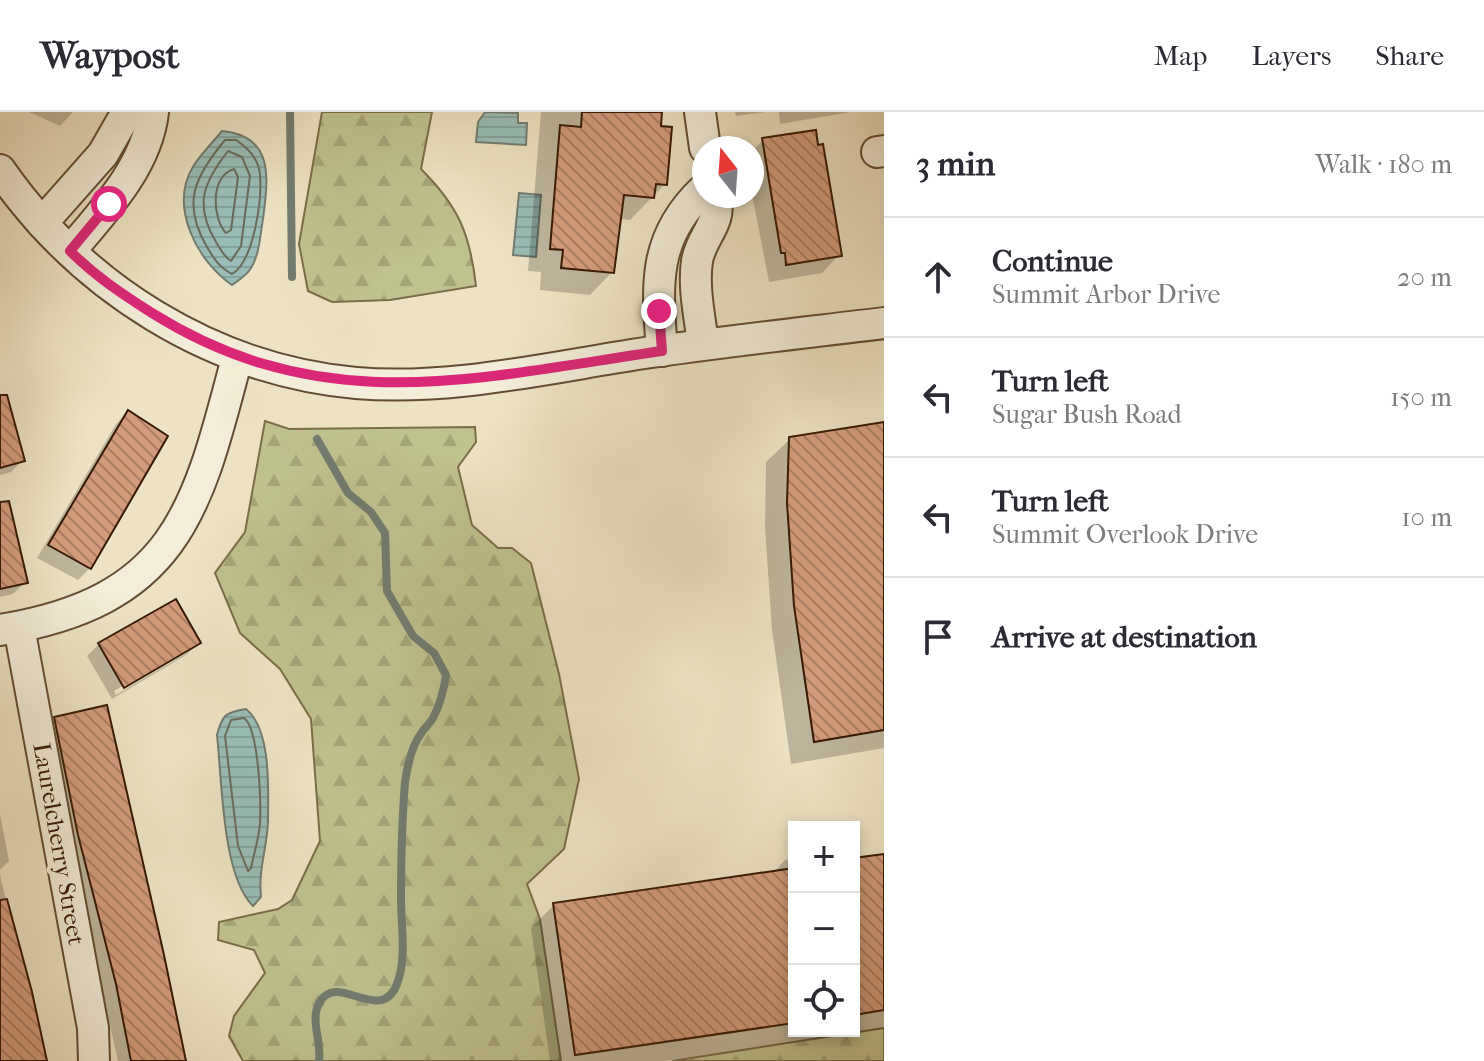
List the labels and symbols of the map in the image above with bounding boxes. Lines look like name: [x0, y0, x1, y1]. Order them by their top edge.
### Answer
north arrow: [692, 136, 764, 208]
route start: [91, 186, 127, 222]
route end: [641, 293, 677, 329]
street label: Laurelcherry Street: [27, 741, 91, 948]

